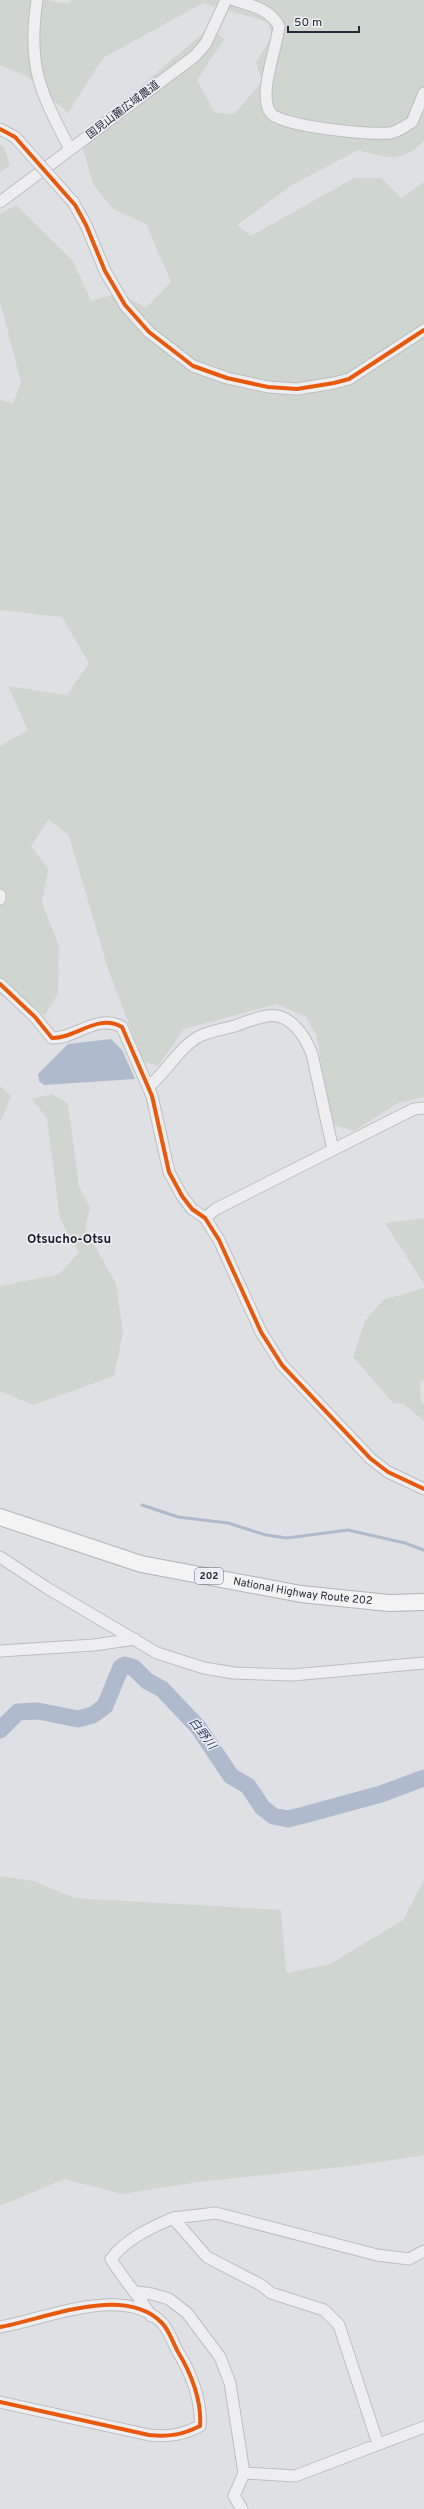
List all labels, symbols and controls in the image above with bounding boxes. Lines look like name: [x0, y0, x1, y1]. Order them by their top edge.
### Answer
scale bar: [288, 8, 359, 34]
text: 50 m: [294, 15, 322, 31]
street label: 国見山麓広域農道: [84, 78, 162, 142]
district label: Otsucho-Otsu: [27, 1232, 111, 1248]
road number: 202: [195, 1568, 223, 1584]
street label: National Highway Route 202: [232, 1574, 373, 1608]
water label: 白野川: [185, 1715, 220, 1755]

